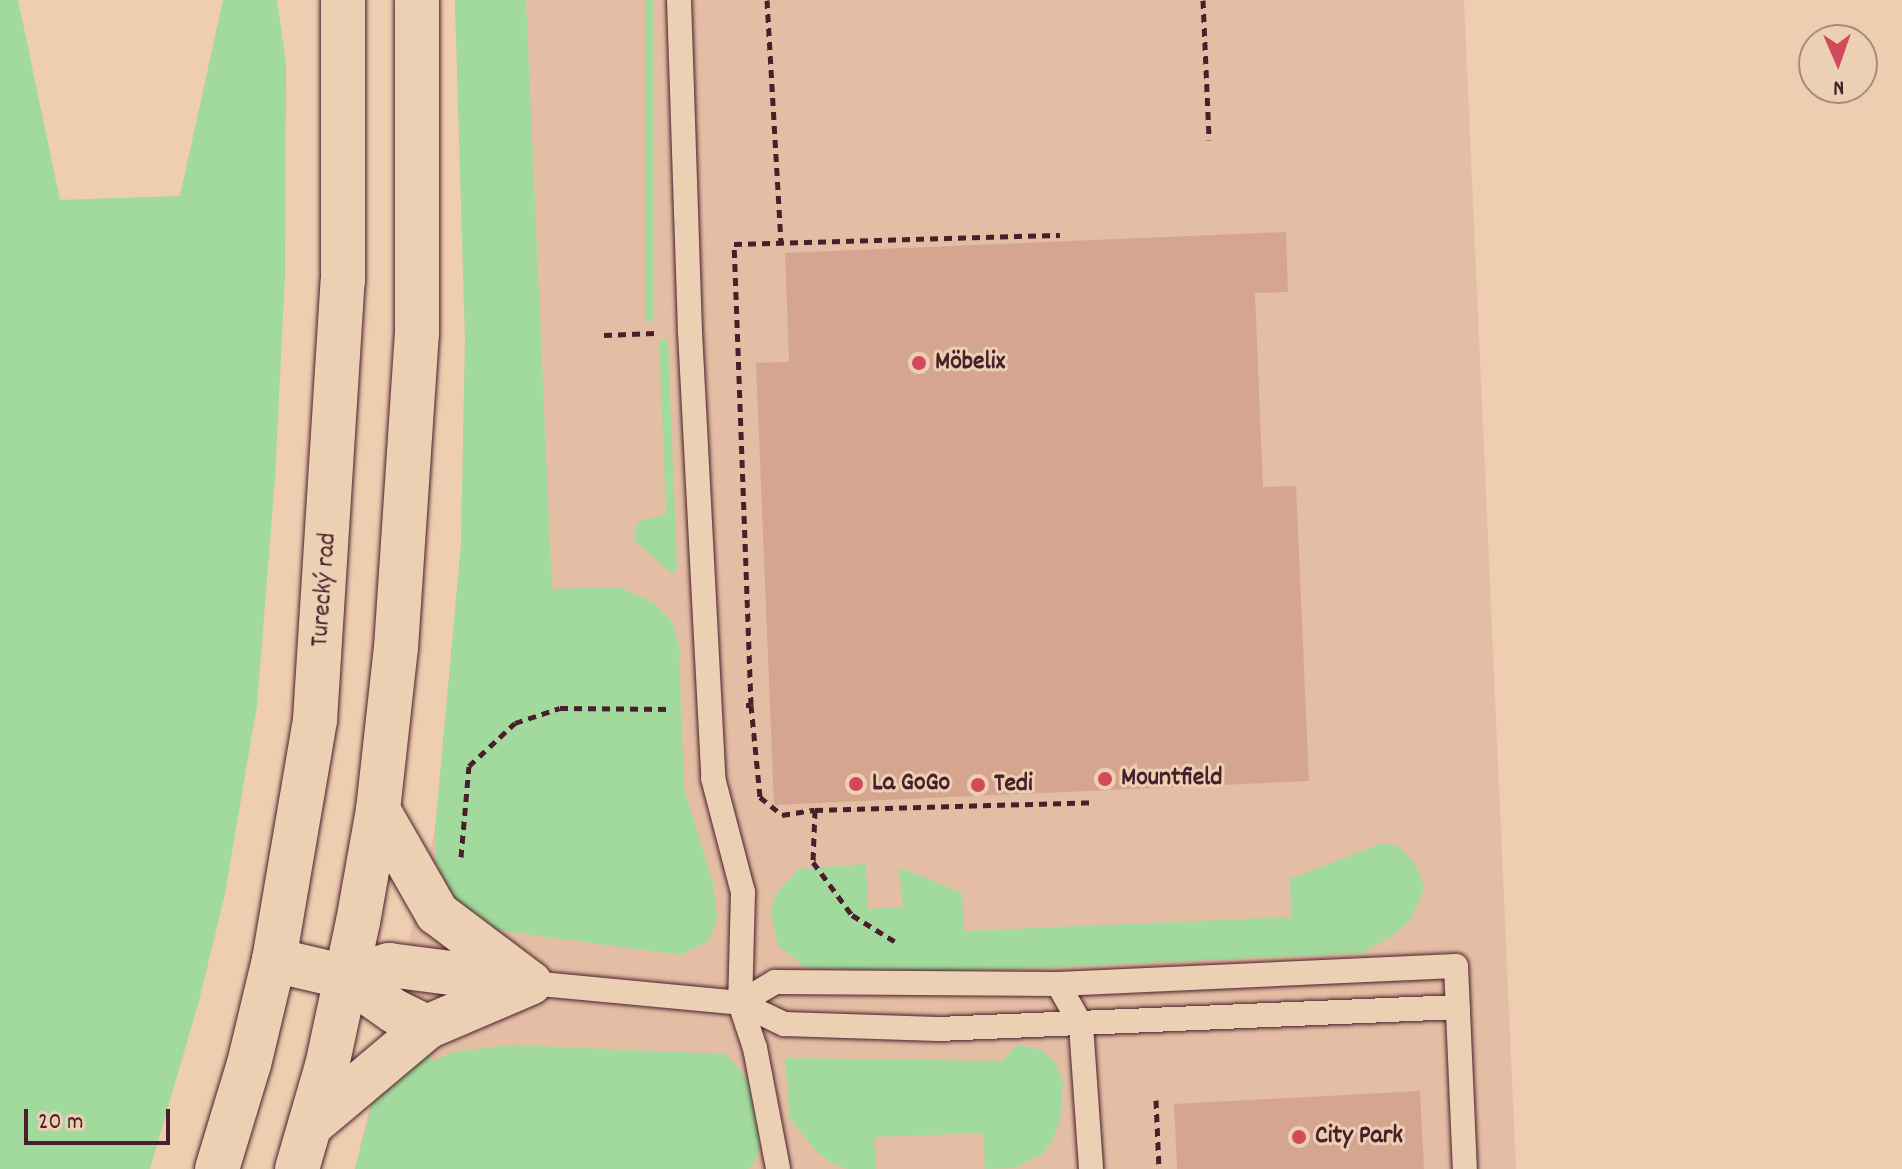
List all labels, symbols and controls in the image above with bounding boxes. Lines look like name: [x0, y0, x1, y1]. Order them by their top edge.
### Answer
north arrow: [1798, 24, 1878, 104]
text: N: [1833, 71, 1845, 102]
place label: Möbelix: [935, 347, 1005, 379]
marker: Möbelix: [910, 354, 928, 372]
street label: Turecký rad: [305, 532, 345, 648]
place label: Mountfield: [1121, 763, 1222, 795]
place label: La GoGo: [872, 768, 950, 800]
place label: Tedi: [994, 769, 1033, 801]
marker: Mountfield: [1096, 770, 1114, 788]
marker: La GoGo: [847, 775, 865, 793]
marker: Tedi: [969, 776, 987, 794]
scale bar: [28, 1093, 174, 1143]
text: 20 m: [38, 1106, 84, 1140]
place label: City Park: [1315, 1121, 1403, 1153]
marker: City Park: [1290, 1128, 1308, 1146]

